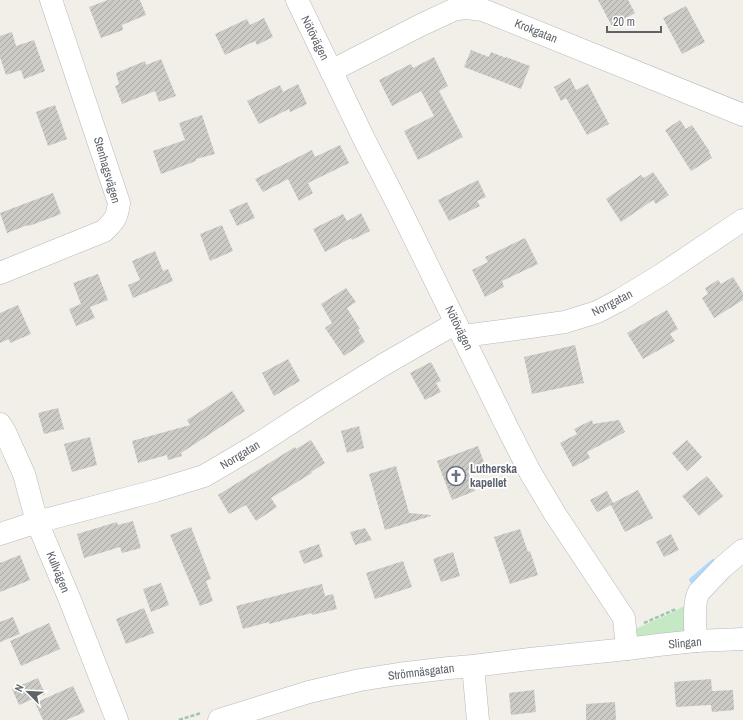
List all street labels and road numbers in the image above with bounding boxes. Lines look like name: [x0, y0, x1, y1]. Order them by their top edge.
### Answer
street label: Nötövägen: [297, 13, 333, 63]
street label: Krokgatan: [512, 15, 560, 47]
street label: Stenhagsvägen: [90, 135, 124, 205]
street label: Norrgatan: [589, 286, 635, 320]
street label: Nötövägen: [441, 303, 477, 353]
street label: Norrgatan: [217, 437, 263, 473]
street label: Kullvägen: [42, 549, 74, 595]
street label: Slingan: [668, 634, 702, 652]
street label: Strömnäsgatan: [387, 660, 455, 684]

